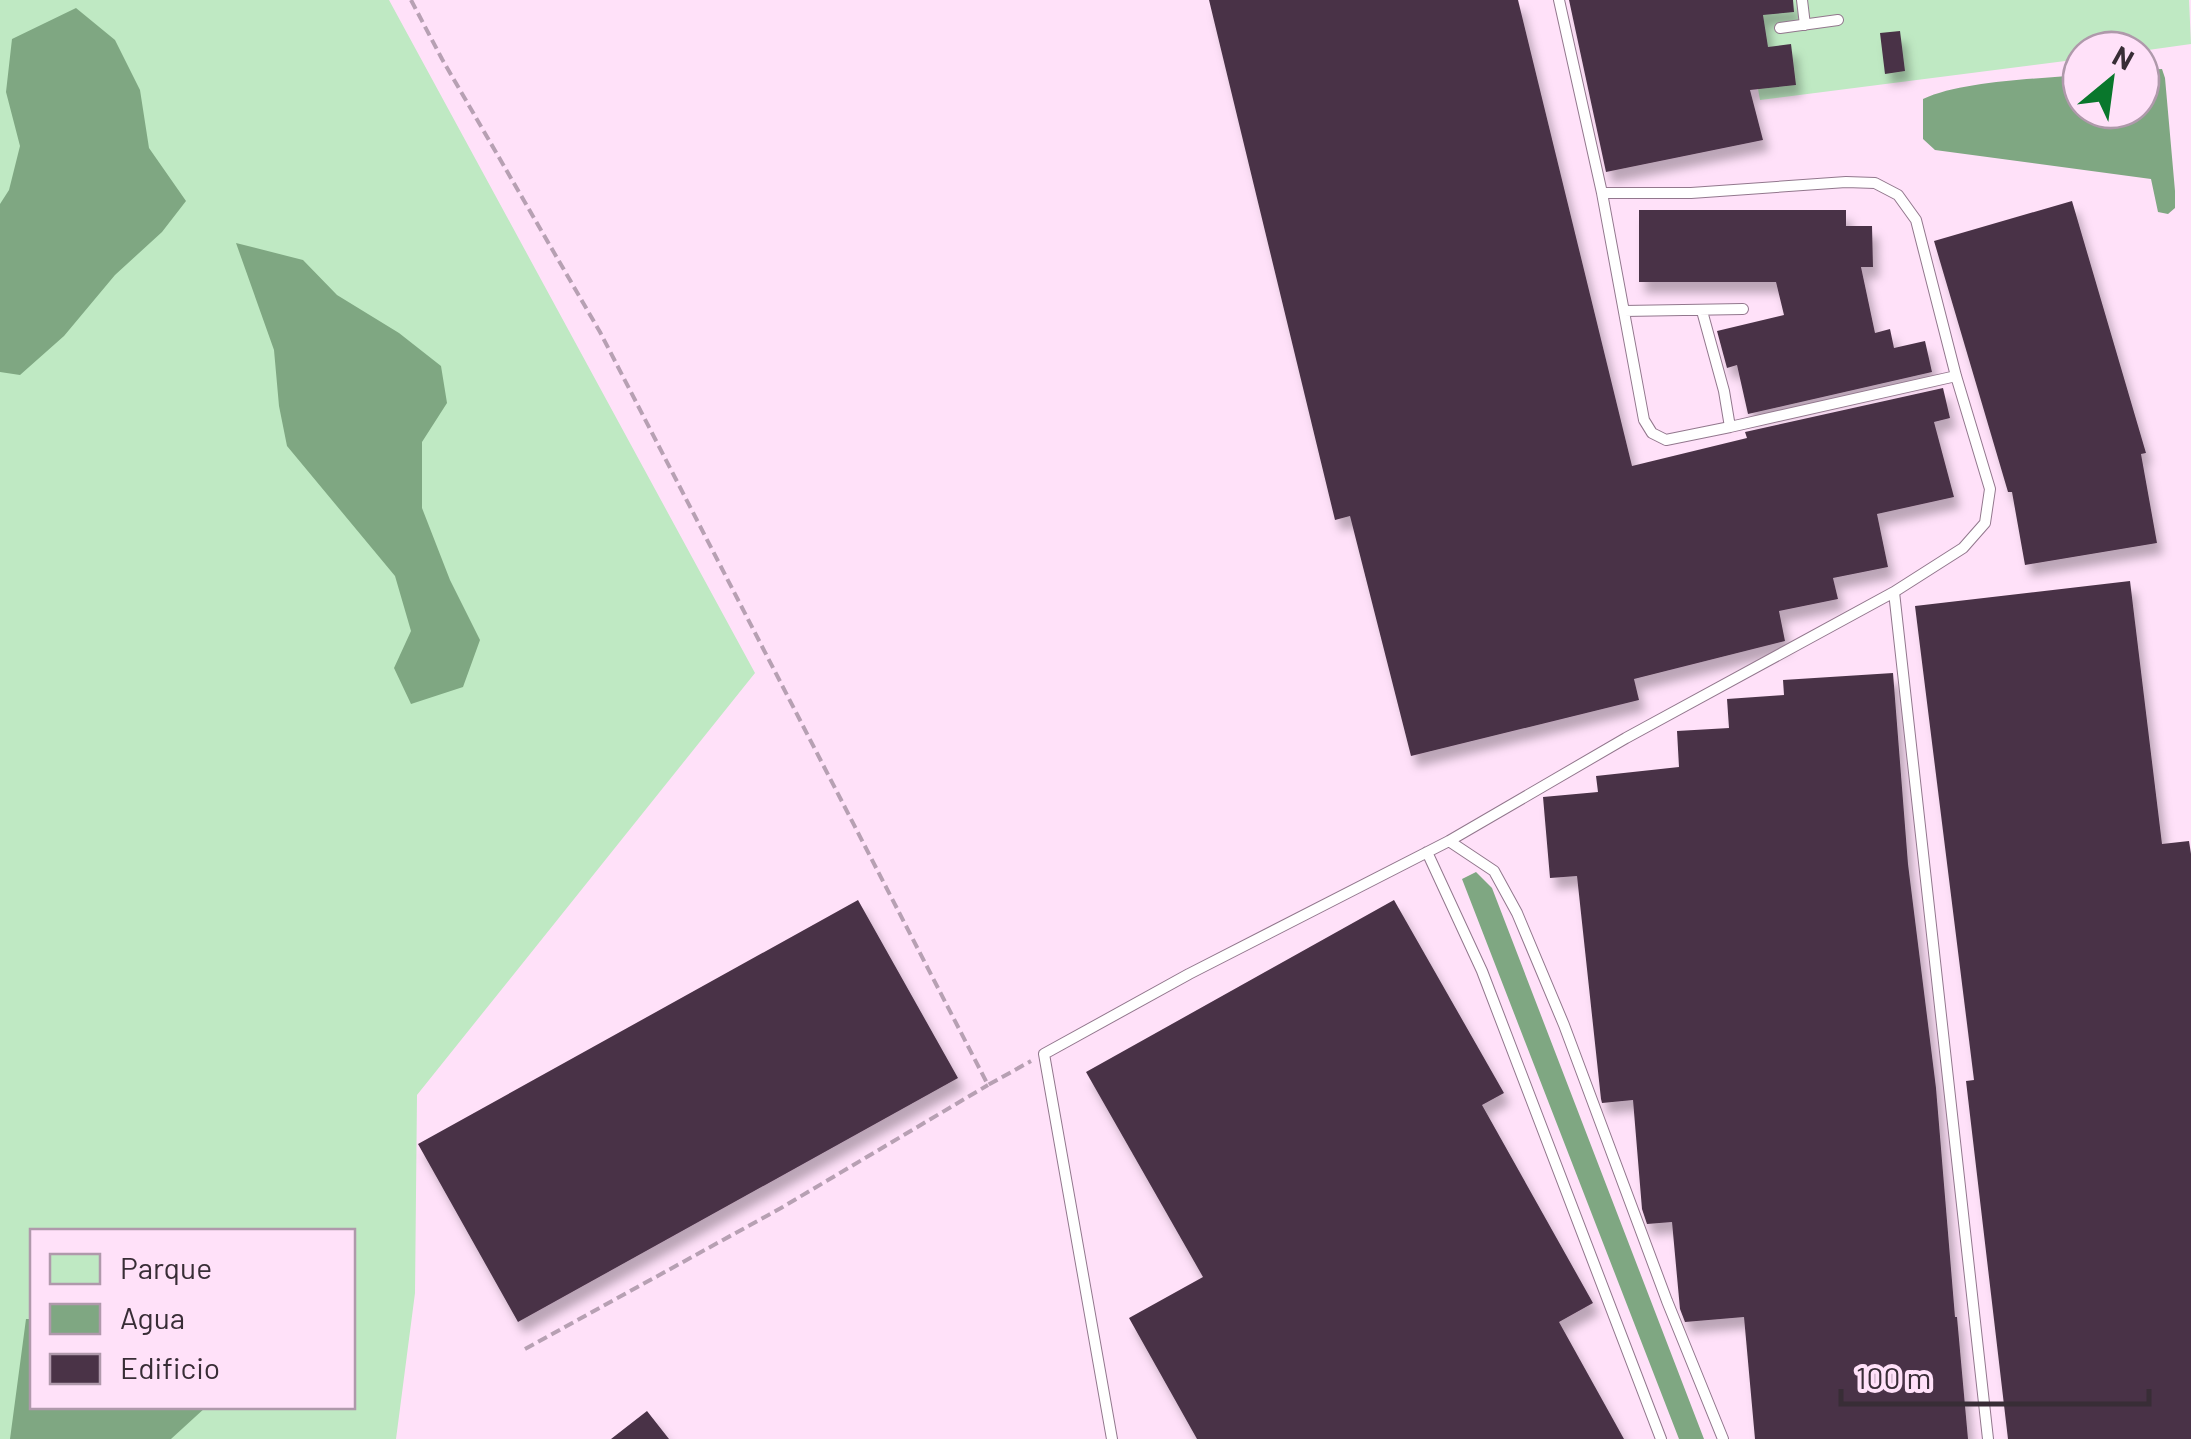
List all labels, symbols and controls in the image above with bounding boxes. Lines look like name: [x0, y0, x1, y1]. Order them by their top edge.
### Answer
north arrow: [2061, 30, 2161, 130]
text: N: [2107, 38, 2140, 77]
legend: [30, 1229, 355, 1409]
text: Parque: [120, 1249, 212, 1285]
text: Agua: [120, 1299, 185, 1335]
scale bar: [1841, 1344, 2148, 1406]
text: Edificio: [120, 1349, 220, 1385]
text: 100 m: [1856, 1359, 1931, 1395]

